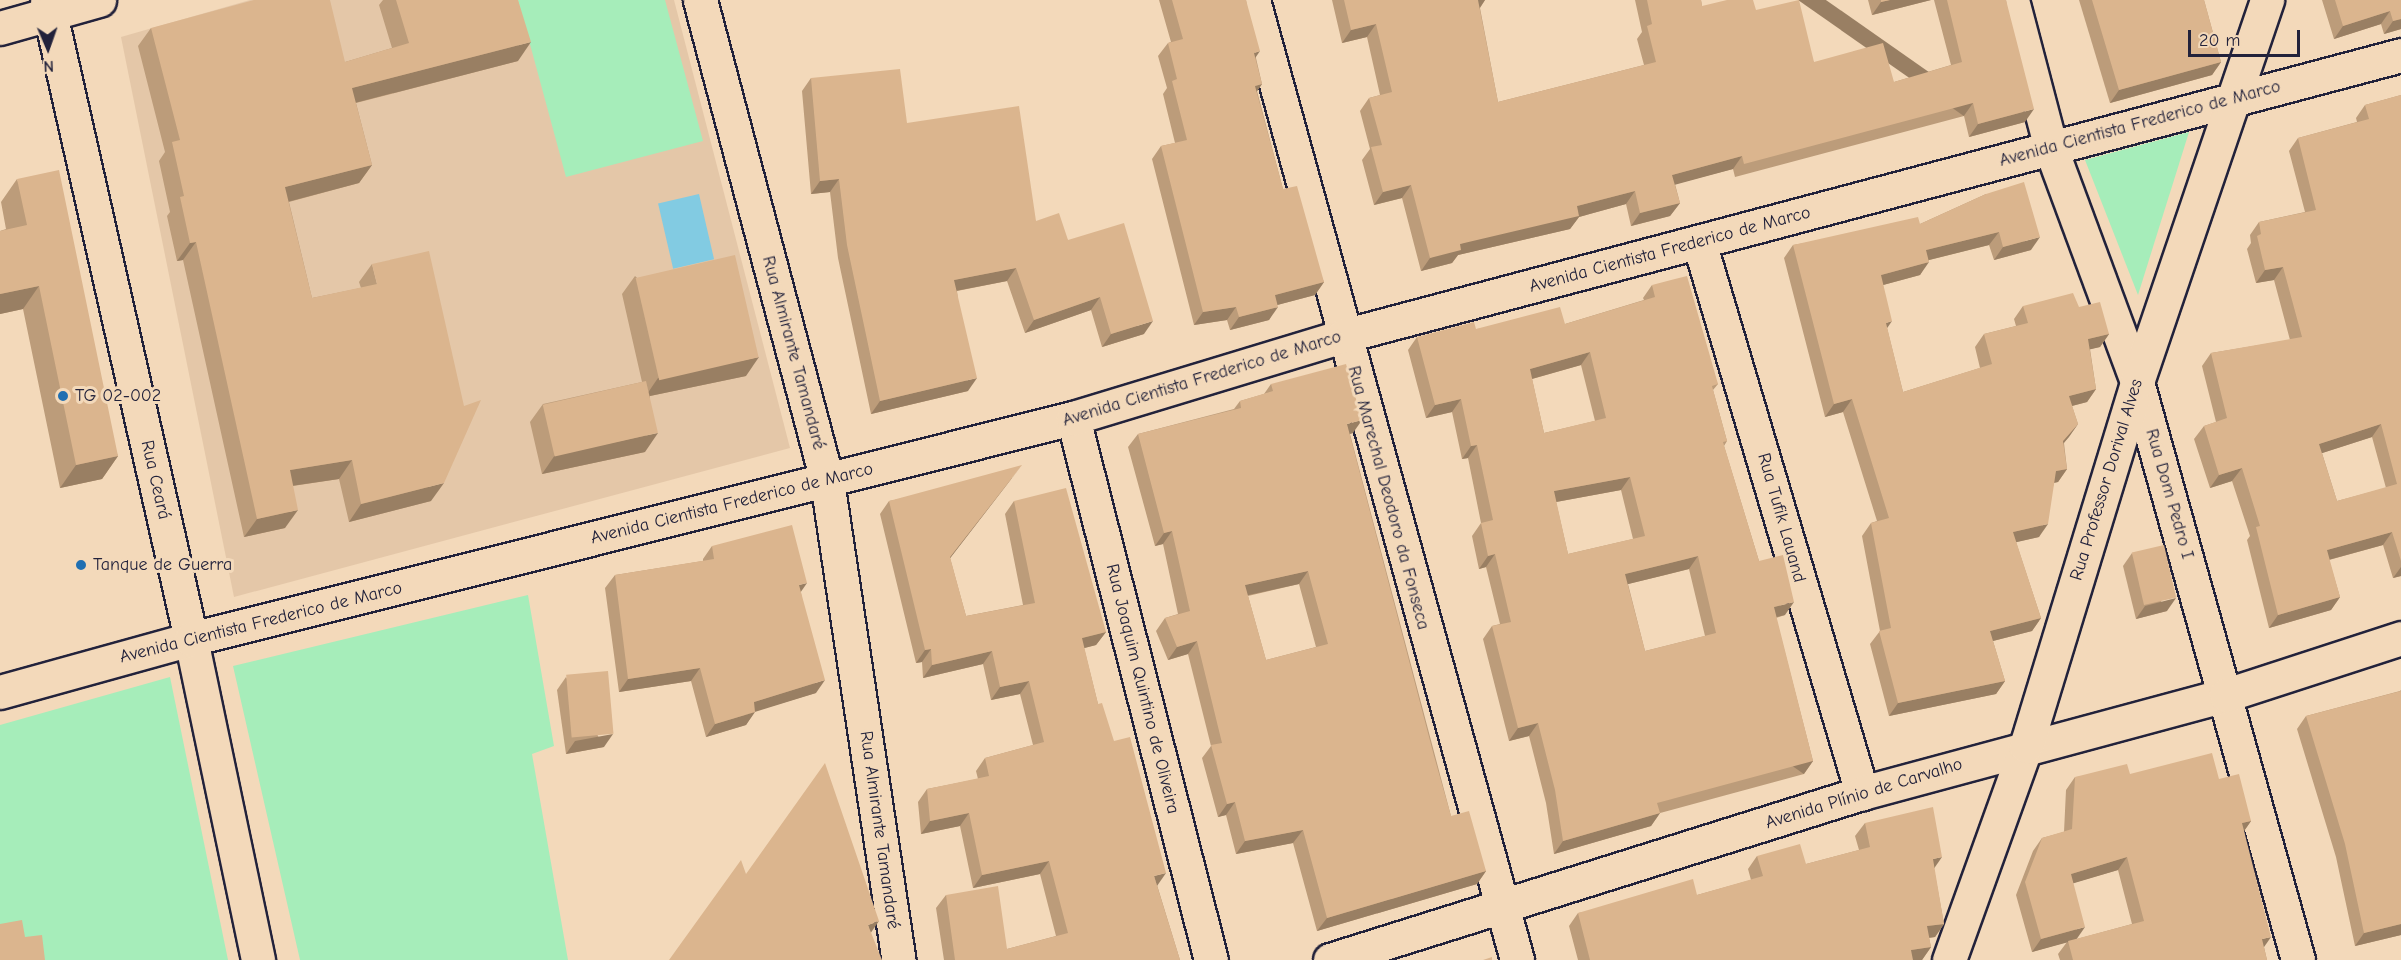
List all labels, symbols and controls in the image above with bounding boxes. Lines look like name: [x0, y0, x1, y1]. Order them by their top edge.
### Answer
north arrow: [18, 18, 78, 78]
scale bar: [2191, 18, 2304, 56]
text: 20 m: [2199, 30, 2240, 51]
text: N: [43, 57, 54, 75]
street label: Avenida Cientista Frederico de Marco: [1997, 76, 2283, 172]
street label: Avenida Cientista Frederico de Marco: [1527, 202, 1813, 298]
street label: Rua Almirante Tamandaré: [757, 254, 829, 452]
street label: Avenida Cientista Frederico de Marco: [1060, 326, 1344, 432]
street label: Rua Marechal Deodoro da Fonseca: [1342, 364, 1434, 632]
street label: Rua Professor Dorival Alves: [2066, 377, 2148, 583]
place label: TG 02-002: [75, 385, 161, 407]
marker: TG 02-002: [56, 389, 70, 403]
street label: Rua Dom Pedro I: [2140, 426, 2198, 562]
street label: Rua Ceará: [135, 438, 175, 522]
street label: Rua Tufik Lauand: [1752, 451, 1810, 585]
street label: Avenida Cientista Frederico de Marco: [589, 458, 875, 550]
place label: Tanque de Guerra: [93, 554, 232, 576]
marker: Tanque de Guerra: [74, 558, 88, 572]
street label: Rua Joaquim Quintino de Oliveira: [1100, 562, 1184, 816]
street label: Avenida Cientista Frederico de Marco: [118, 577, 404, 669]
street label: Rua Almirante Tamandaré: [854, 730, 904, 930]
street label: Avenida Plínio de Carvalho: [1763, 754, 1965, 834]

